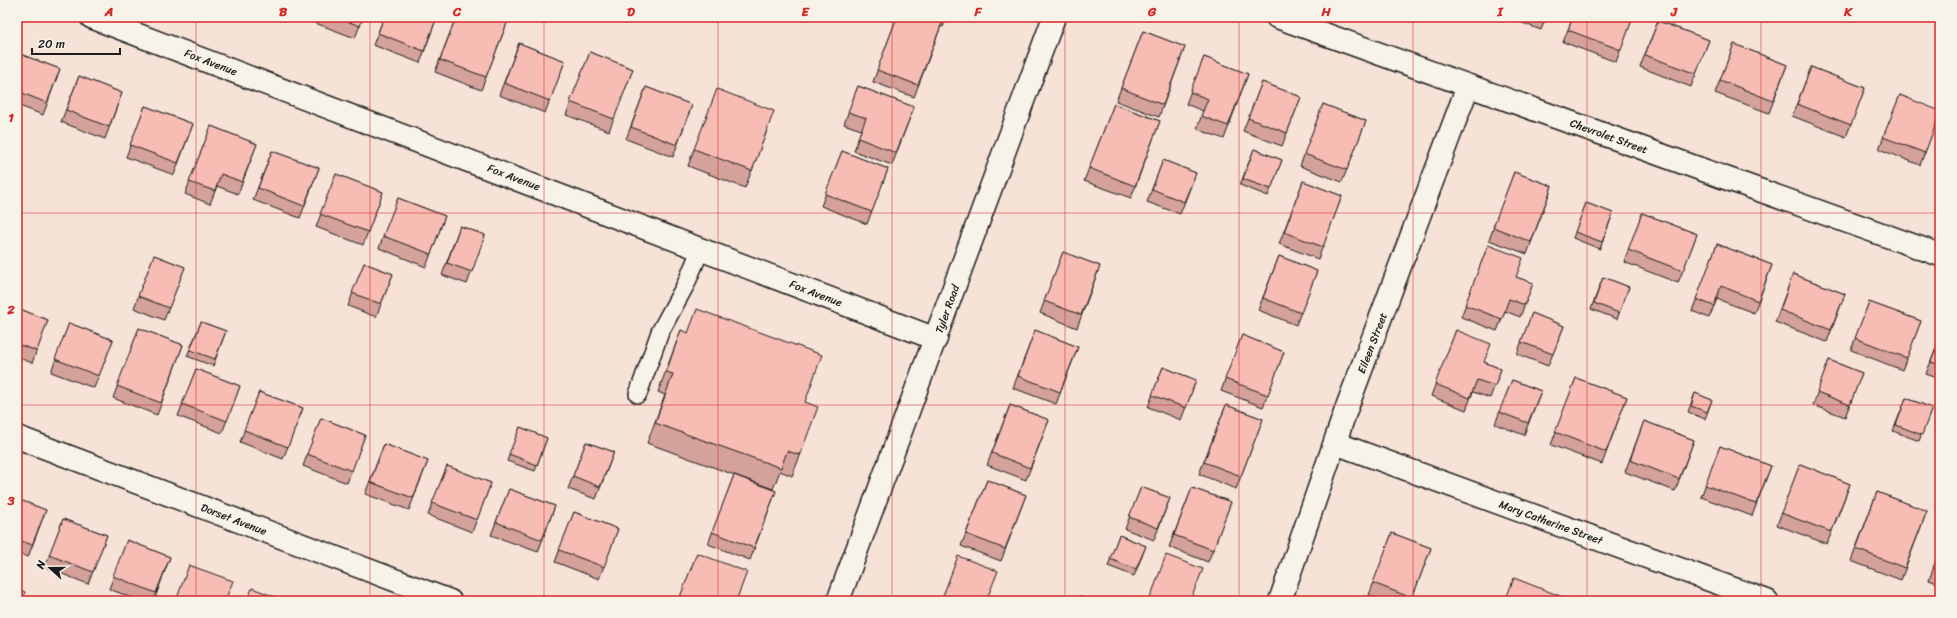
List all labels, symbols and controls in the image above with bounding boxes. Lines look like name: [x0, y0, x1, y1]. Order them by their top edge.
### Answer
text: A: [104, 0, 113, 23]
text: B: [279, 0, 288, 23]
text: C: [452, 0, 462, 23]
text: D: [627, 0, 635, 23]
text: E: [801, 0, 810, 23]
text: F: [973, 0, 982, 23]
text: G: [1147, 0, 1157, 23]
text: H: [1320, 0, 1331, 23]
text: I: [1496, 0, 1504, 23]
text: J: [1670, 0, 1678, 23]
text: K: [1843, 0, 1853, 23]
scale bar: [32, 30, 120, 56]
text: 20 m: [38, 33, 65, 55]
street label: Fox Avenue: [181, 44, 240, 81]
text: 1: [8, 106, 14, 129]
street label: Chevrolet Street: [1567, 114, 1651, 159]
street label: Fox Avenue: [484, 159, 543, 196]
street label: Fox Avenue: [786, 275, 845, 312]
street label: Tyler Road: [930, 281, 965, 336]
text: 2: [6, 298, 15, 321]
street label: Eileen Street: [1352, 310, 1393, 376]
text: 3: [6, 489, 15, 512]
street label: Mary Catherine Street: [1496, 495, 1606, 550]
street label: Dorset Avenue: [198, 498, 270, 541]
north arrow: [30, 548, 70, 588]
text: N: [31, 557, 52, 572]

